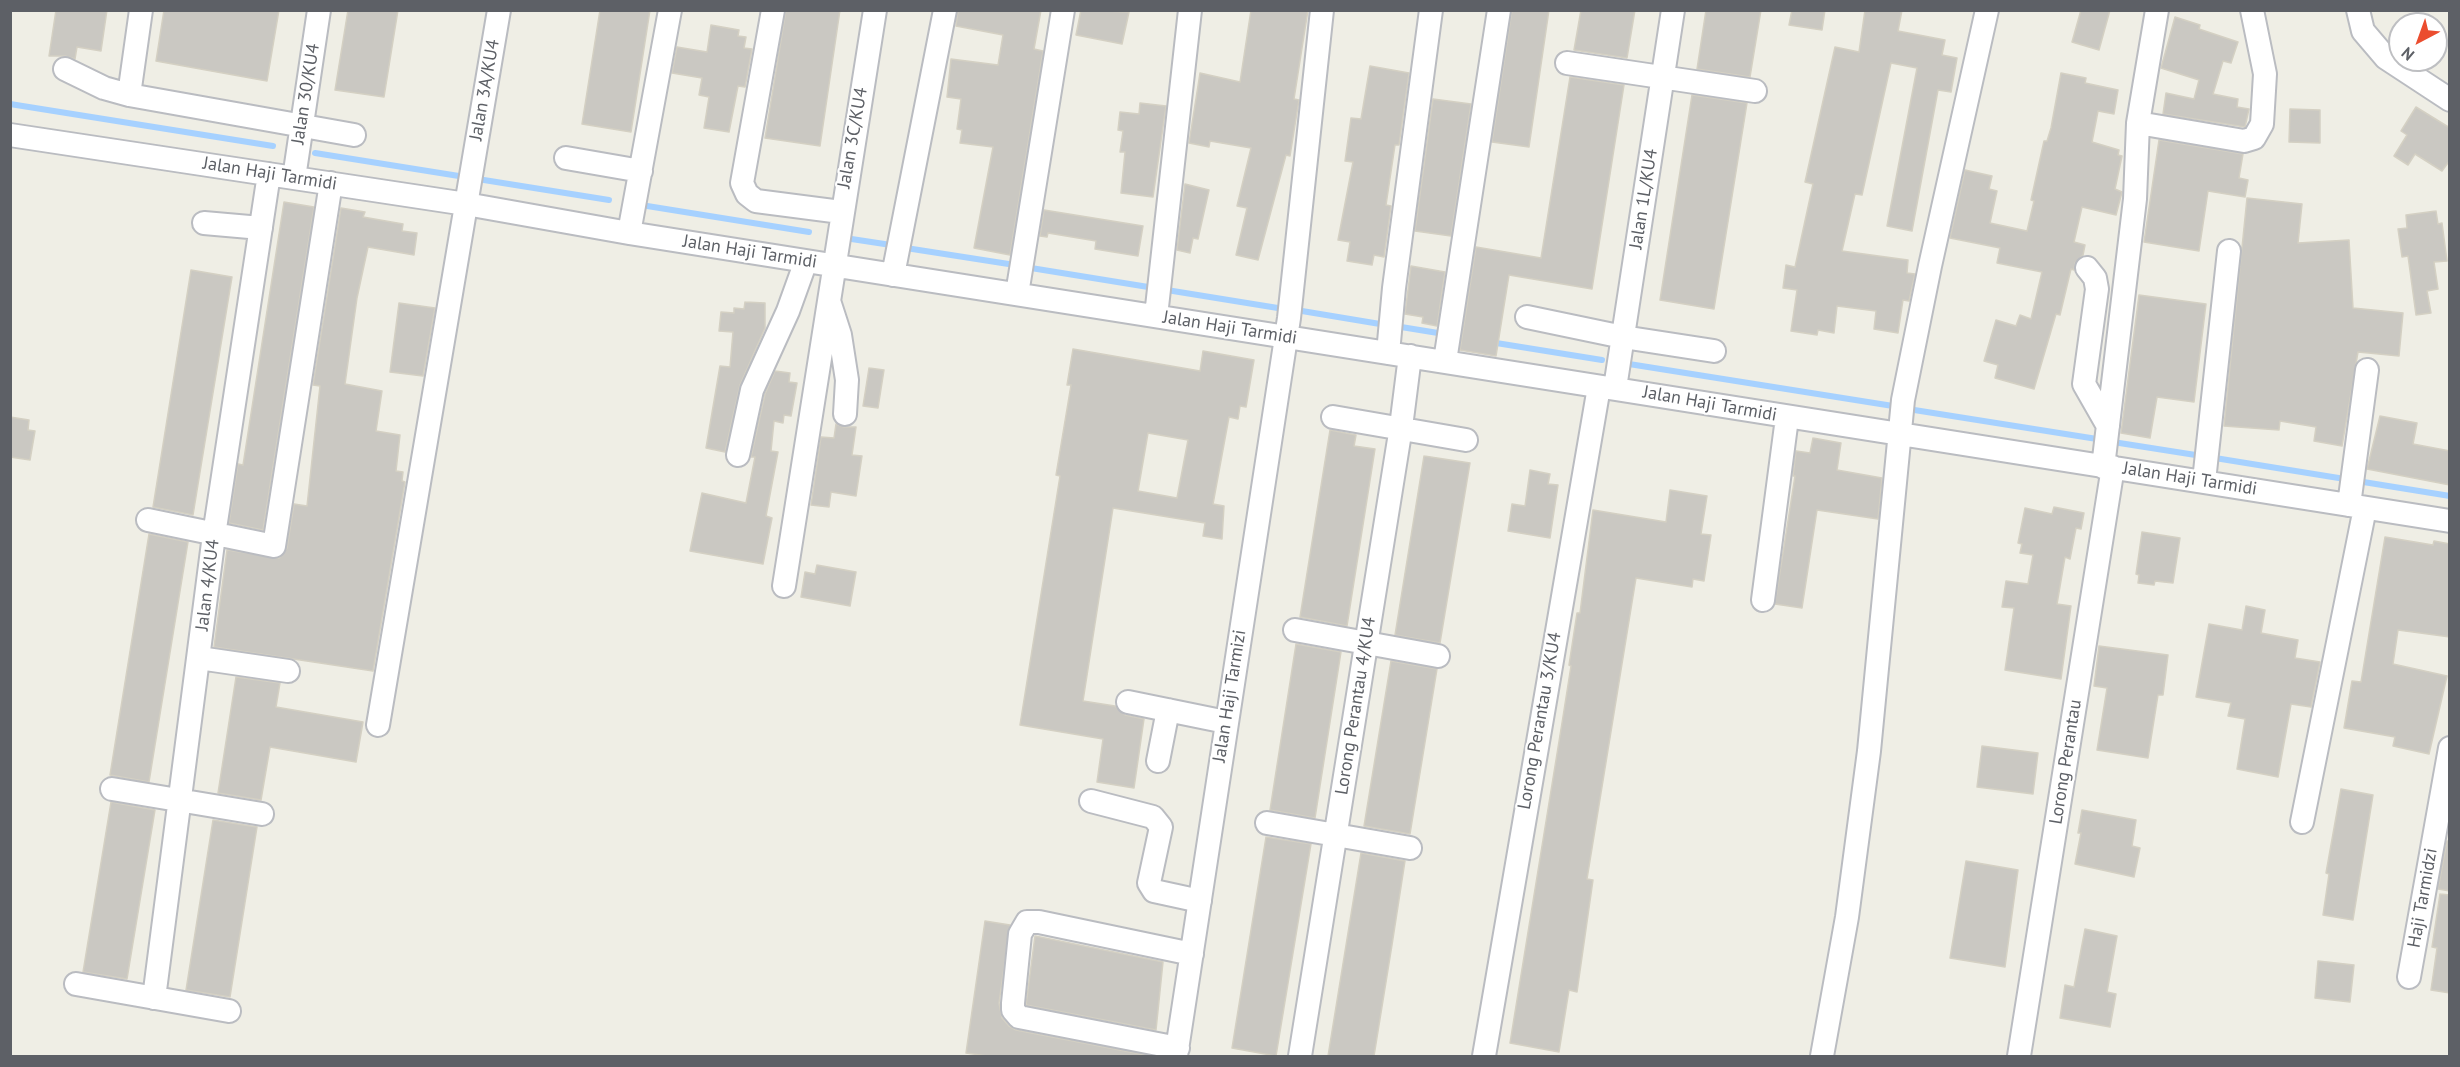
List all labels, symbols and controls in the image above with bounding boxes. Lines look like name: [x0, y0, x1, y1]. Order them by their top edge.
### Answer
north arrow: [2388, 12, 2448, 72]
street label: Jalan 3A/KU4: [465, 38, 505, 142]
street label: Jalan 30/KU4: [287, 42, 325, 146]
text: N: [2397, 43, 2418, 65]
street label: Jalan 3C/KU4: [834, 86, 872, 190]
street label: Jalan 1L/KU4: [1625, 147, 1663, 251]
street label: Jalan Haji Tarmidi: [201, 153, 339, 195]
street label: Jalan Haji Tarmidi: [681, 231, 819, 273]
street label: Jalan Haji Tarmidi: [1161, 307, 1299, 349]
street label: Jalan Haji Tarmidi: [1641, 382, 1779, 426]
street label: Jalan Haji Tarmidi: [2121, 458, 2259, 500]
street label: Jalan 4/KU4: [192, 538, 224, 632]
street label: Lorong Perantau 4/KU4: [1331, 616, 1381, 796]
street label: Jalan Haji Tarmizi: [1209, 628, 1251, 764]
street label: Lorong Perantau 3/KU4: [1514, 631, 1566, 811]
street label: Lorong Perantau: [2045, 698, 2087, 826]
street label: Haji Tarmidzi: [2404, 847, 2442, 949]

